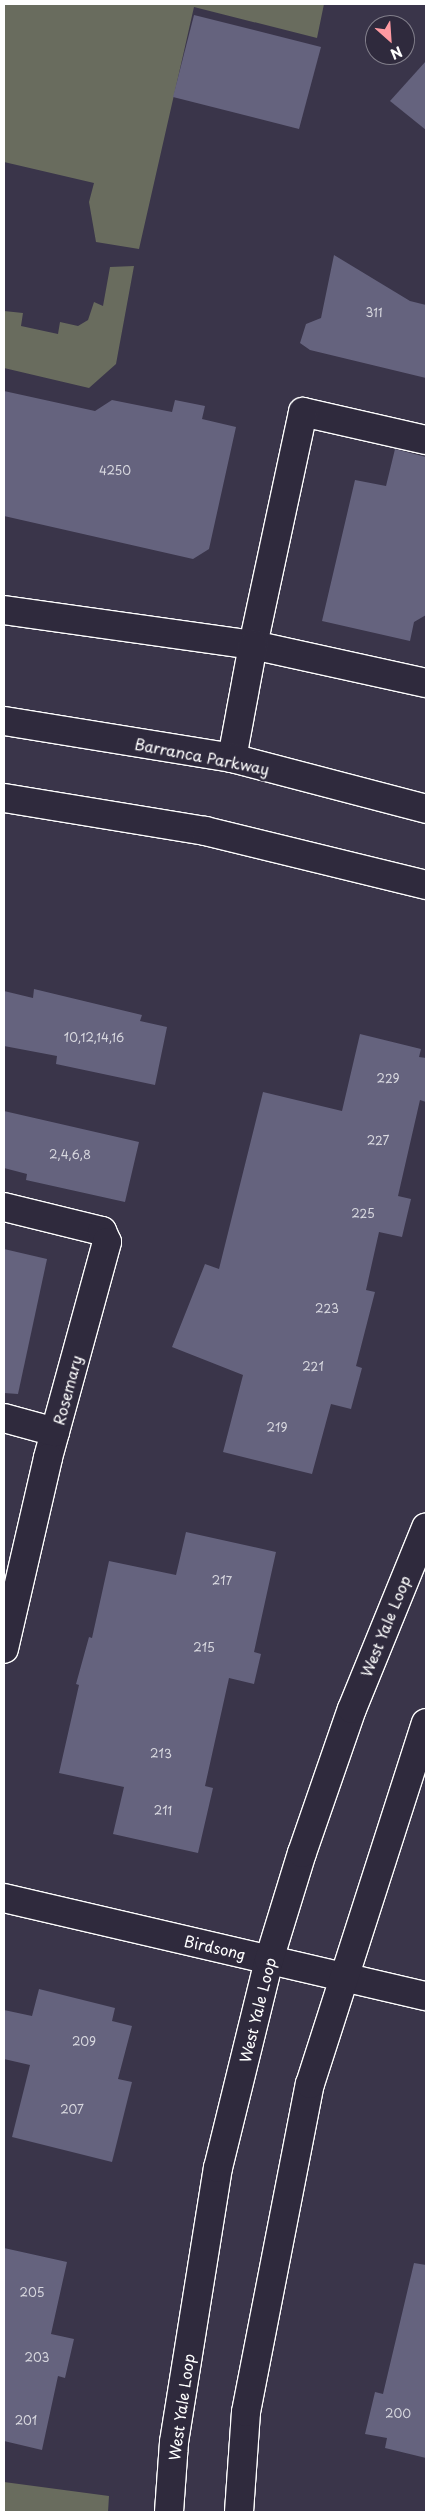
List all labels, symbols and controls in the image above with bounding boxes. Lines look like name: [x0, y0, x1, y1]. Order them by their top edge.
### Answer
north arrow: [365, 15, 415, 65]
text: N: [387, 41, 406, 65]
house number: 311: [365, 306, 383, 320]
house number: 4250: [99, 464, 131, 478]
street label: Barranca Parkway: [133, 734, 271, 778]
house number: 10,12,14,16: [64, 1031, 124, 1045]
house number: 229: [377, 1072, 399, 1086]
house number: 227: [367, 1134, 389, 1148]
house number: 2,4,6,8: [49, 1148, 91, 1162]
house number: 225: [351, 1207, 375, 1221]
house number: 223: [315, 1302, 339, 1316]
street label: Rosemary: [49, 1353, 85, 1427]
house number: 221: [302, 1360, 324, 1374]
house number: 219: [267, 1421, 287, 1435]
street label: West Yale Loop: [356, 1572, 414, 1680]
house number: 217: [212, 1574, 232, 1588]
house number: 215: [193, 1641, 215, 1655]
house number: 213: [150, 1747, 172, 1761]
house number: 211: [154, 1804, 172, 1818]
street label: Birdsong: [182, 1931, 248, 1963]
street label: West Yale Loop: [235, 1955, 279, 2065]
house number: 209: [72, 2035, 96, 2049]
house number: 207: [60, 2103, 84, 2117]
house number: 205: [20, 2286, 44, 2300]
house number: 203: [25, 2351, 49, 2365]
street label: West Yale Loop: [165, 2352, 197, 2462]
house number: 200: [385, 2407, 411, 2421]
house number: 201: [15, 2414, 37, 2428]

